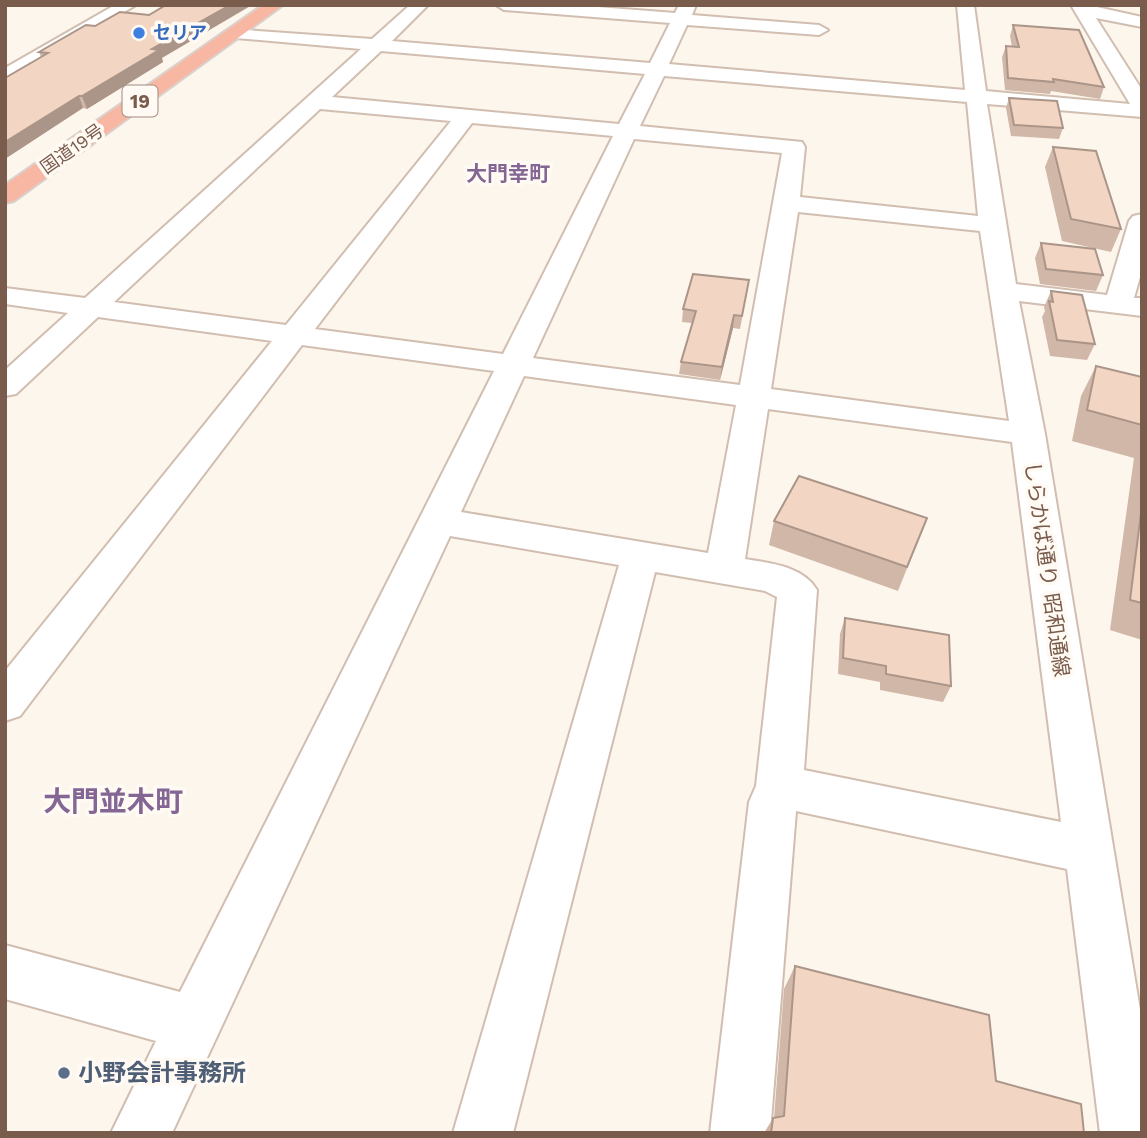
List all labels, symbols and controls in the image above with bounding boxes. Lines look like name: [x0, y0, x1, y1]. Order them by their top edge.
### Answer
place label: セリア: [153, 22, 207, 43]
marker: セリア: [131, 25, 147, 41]
road number: 19: [122, 86, 158, 116]
street label: 国道19号: [36, 119, 107, 178]
district label: 大門幸町: [466, 161, 550, 186]
street label: しらかば通り 昭和通線: [1020, 460, 1075, 678]
district label: 大門並木町: [43, 785, 183, 818]
place label: 小野会計事務所: [78, 1059, 246, 1087]
marker: 小野会計事務所: [56, 1065, 72, 1081]

